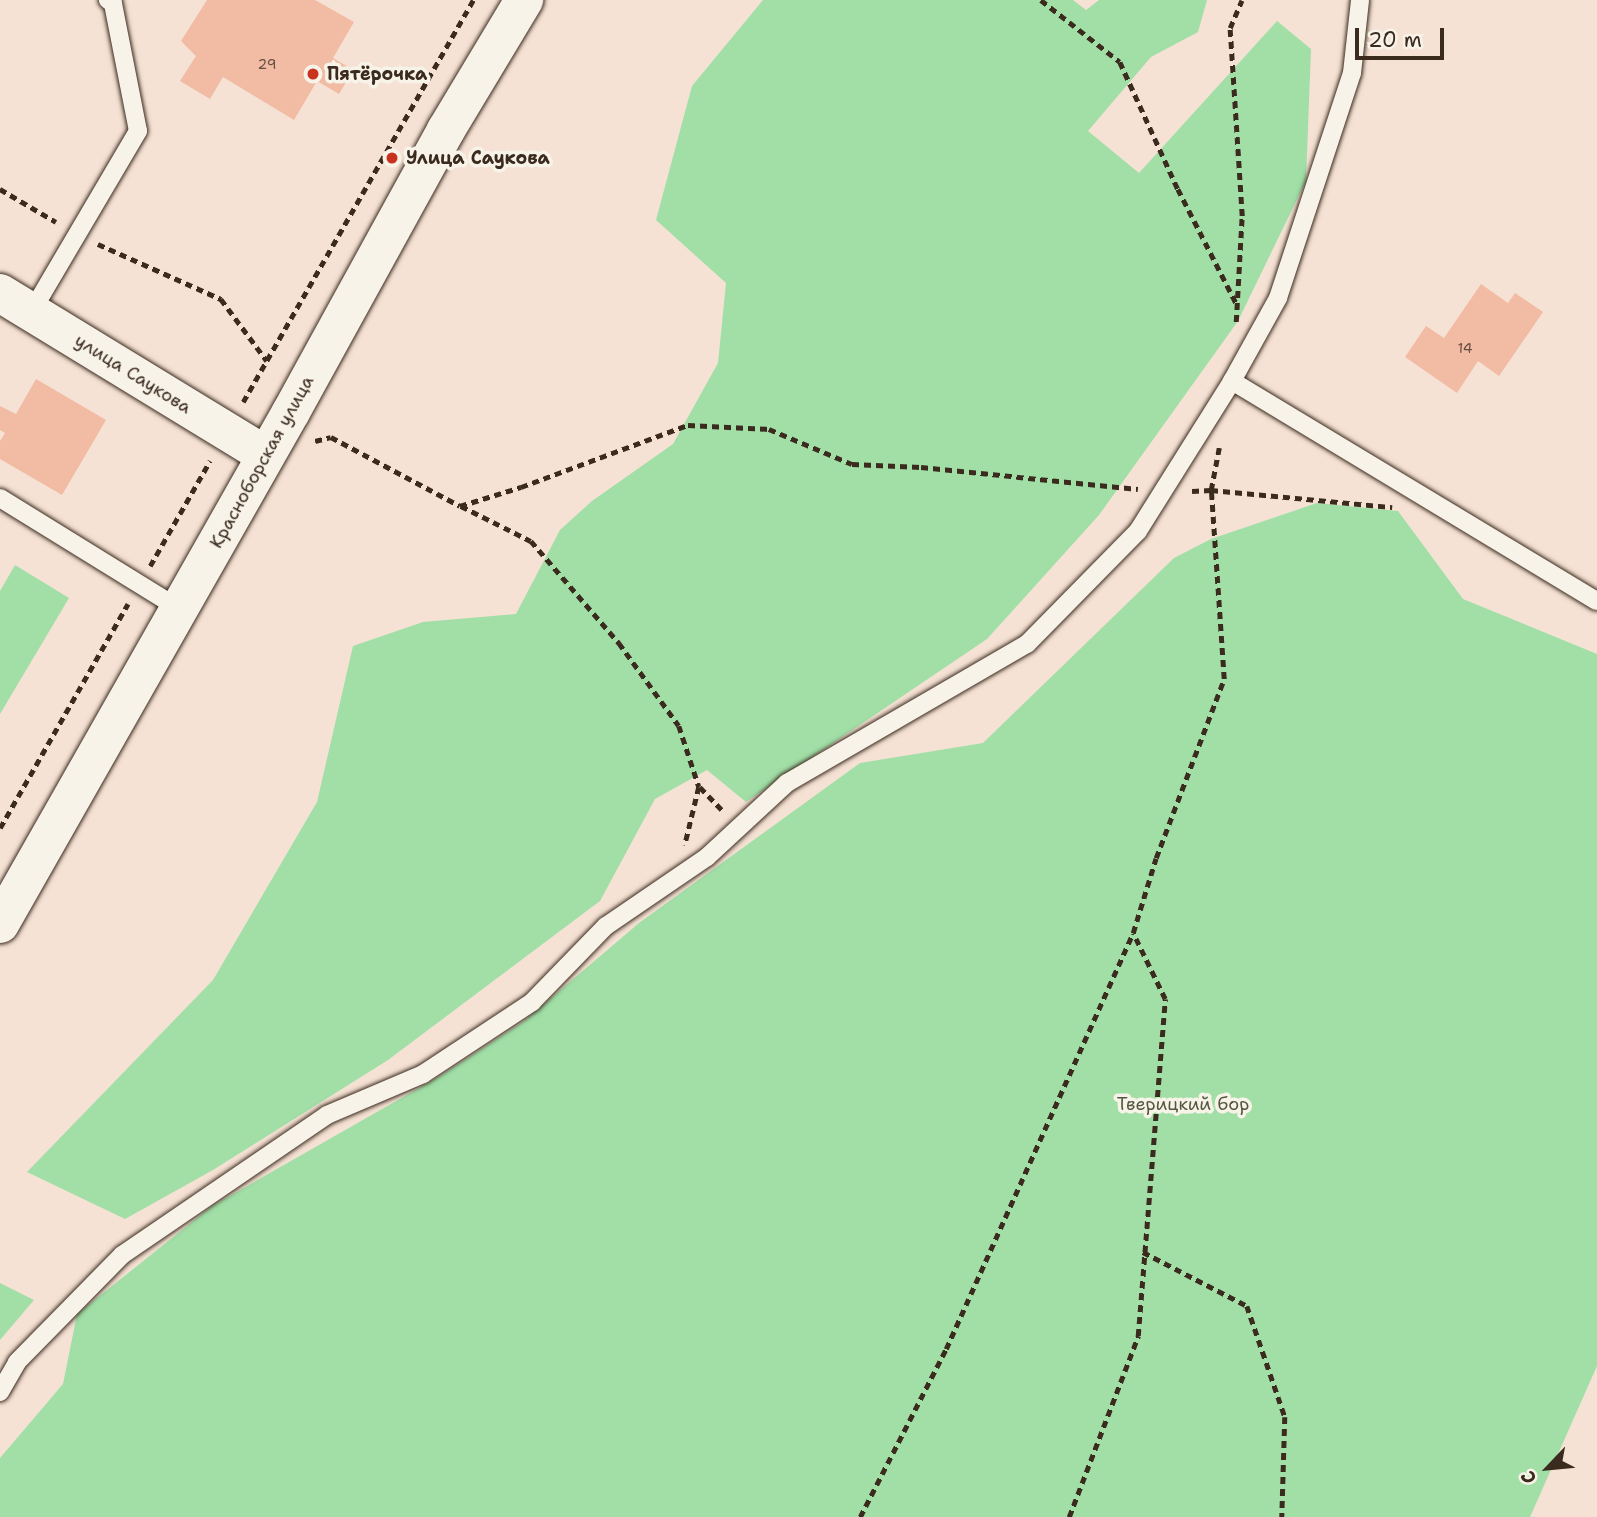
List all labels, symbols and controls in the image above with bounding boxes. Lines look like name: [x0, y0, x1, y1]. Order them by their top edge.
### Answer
scale bar: [1359, 14, 1448, 58]
text: 20 m: [1368, 26, 1422, 54]
house number: 29: [258, 56, 276, 72]
place label: Пятёрочка: [327, 63, 427, 85]
marker: Пятёрочка: [305, 66, 321, 82]
place label: Улица Саукова: [406, 147, 550, 169]
marker: Улица Саукова: [384, 150, 400, 166]
street label: улица Саукова: [71, 330, 195, 418]
house number: 14: [1457, 340, 1473, 356]
street label: Красноборская улица: [206, 372, 318, 552]
park label: Тверицкий бор: [1117, 1093, 1249, 1115]
north arrow: [1513, 1433, 1583, 1503]
text: С: [1515, 1467, 1542, 1488]

